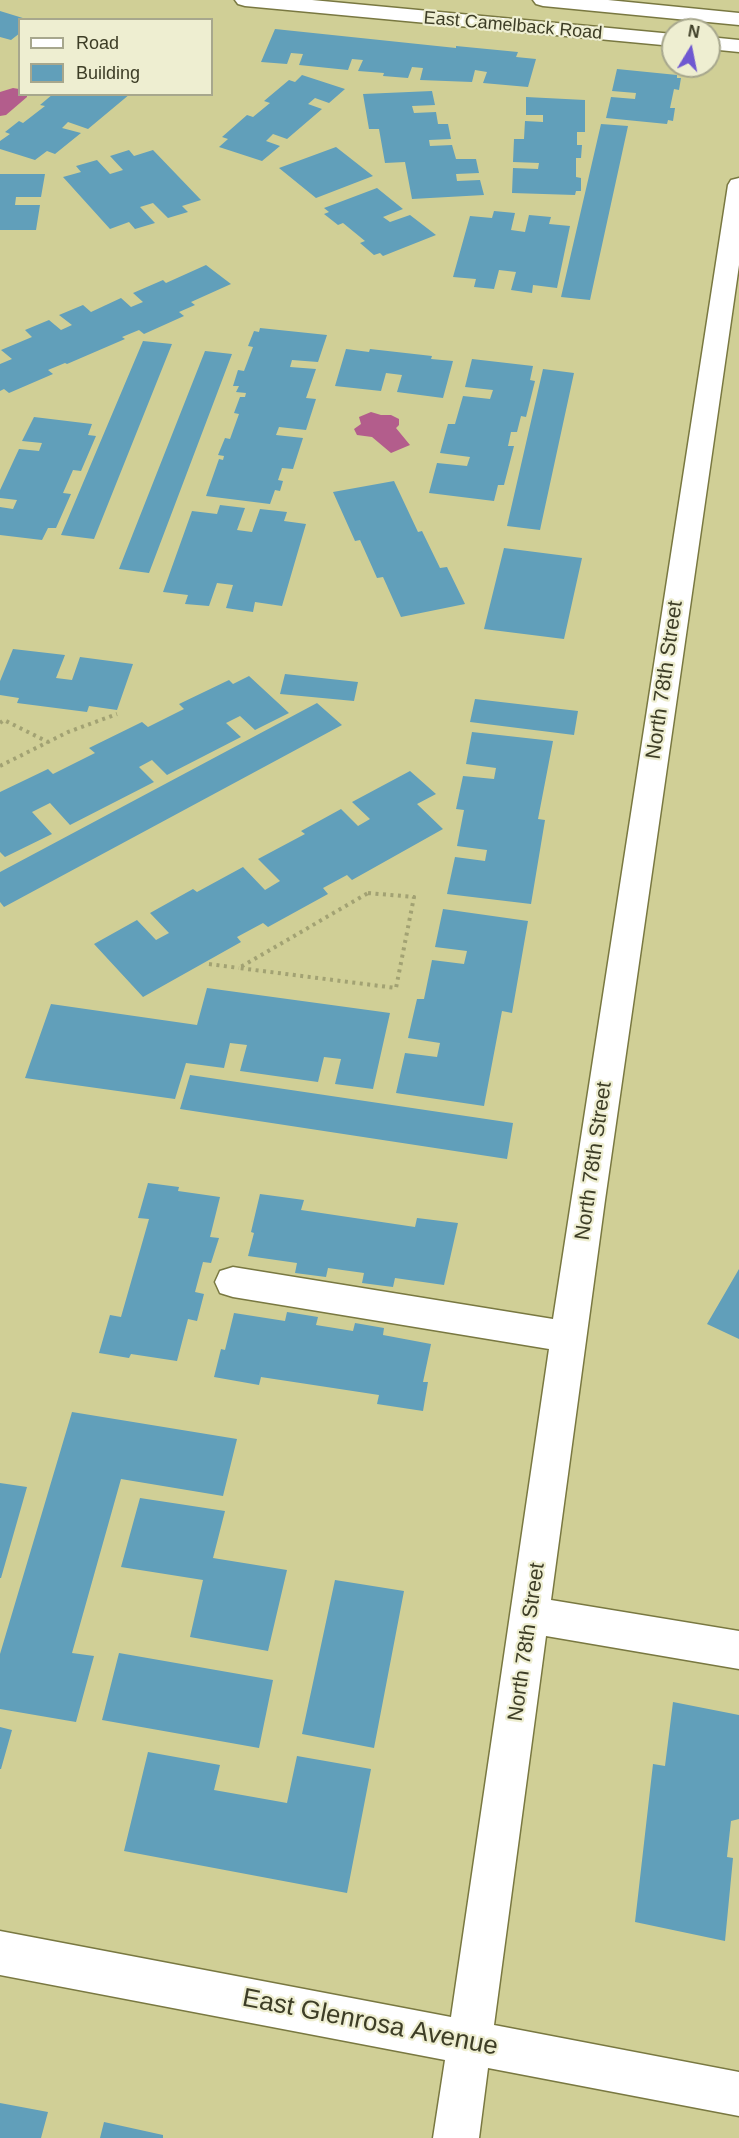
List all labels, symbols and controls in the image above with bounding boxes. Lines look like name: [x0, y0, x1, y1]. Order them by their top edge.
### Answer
street label: East Camelback Road: [423, 7, 603, 45]
legend: [18, 18, 213, 96]
north arrow: [661, 18, 721, 78]
text: N: [687, 22, 701, 41]
text: Road: [76, 33, 119, 53]
text: Building: [76, 63, 140, 83]
street label: North 78th Street: [641, 599, 689, 761]
street label: North 78th Street: [570, 1080, 618, 1242]
street label: North 78th Street: [503, 1561, 551, 1723]
street label: East Glenrosa Avenue: [240, 1983, 500, 2063]

